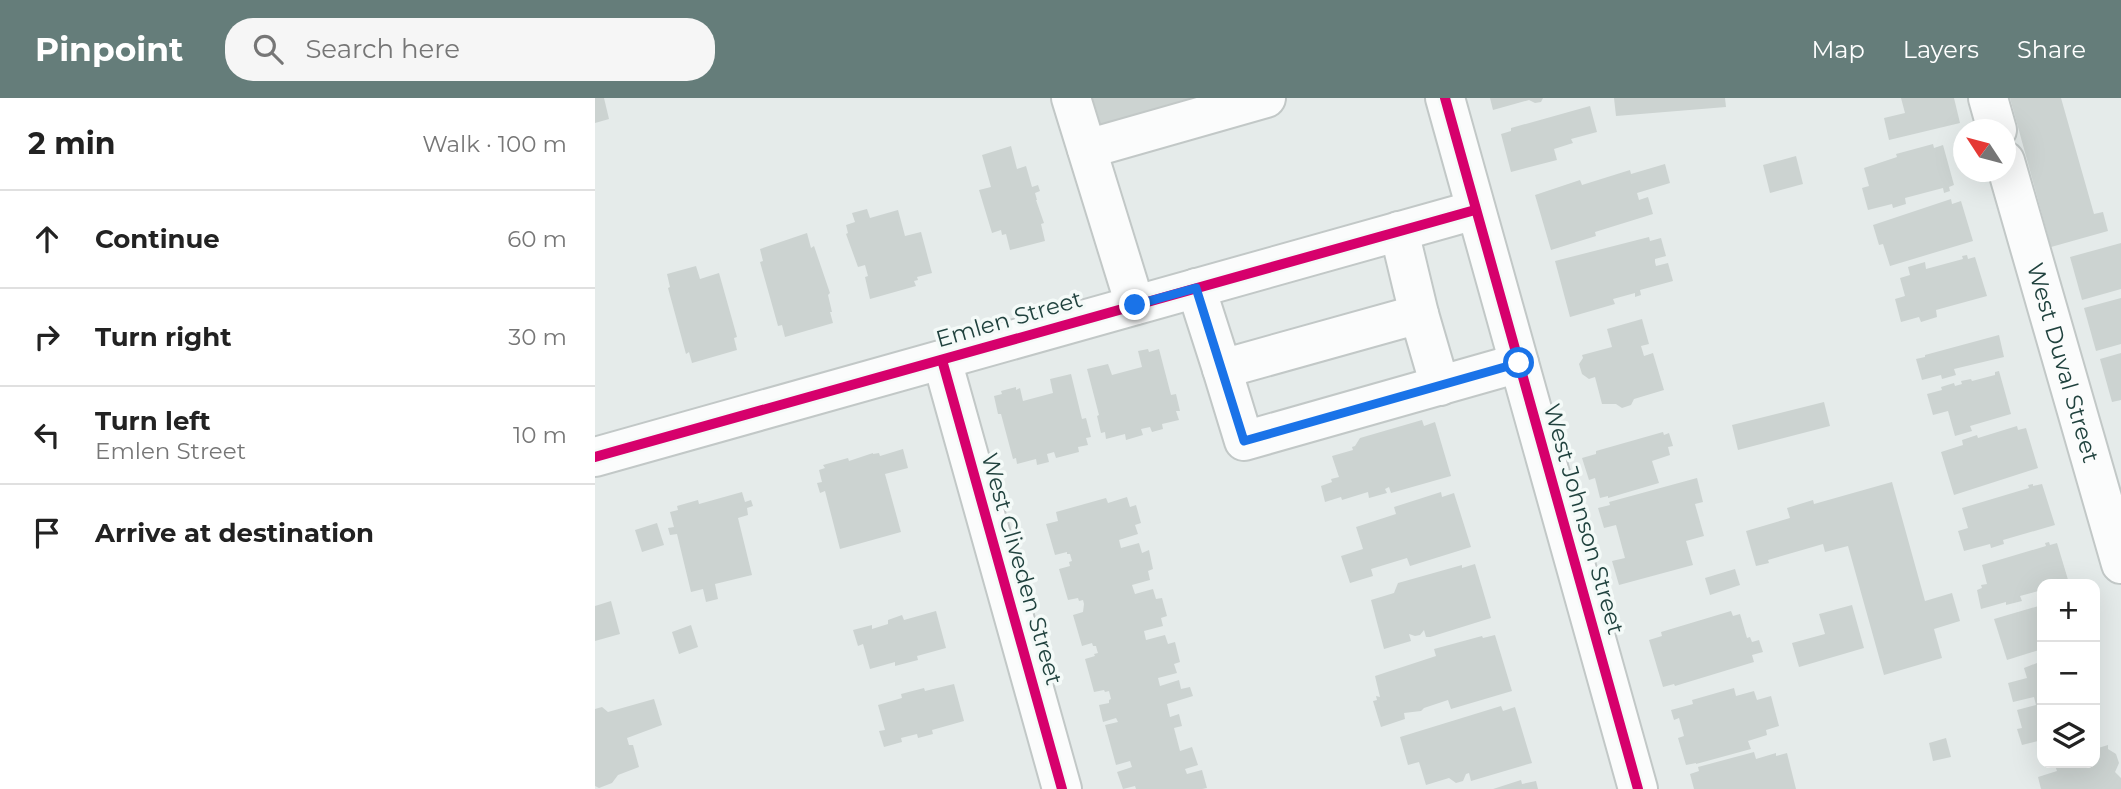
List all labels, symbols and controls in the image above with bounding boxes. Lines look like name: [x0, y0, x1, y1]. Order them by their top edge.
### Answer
search box: [225, 18, 715, 81]
text: Pinpoint: [35, 29, 183, 69]
icon: search: [249, 30, 287, 68]
text: Search here: [305, 33, 460, 65]
text: Map: [1811, 35, 1865, 64]
text: Layers: [1903, 35, 1979, 64]
text: Share: [2017, 35, 2086, 64]
north arrow: [1953, 119, 2016, 182]
text: 2 min: [28, 125, 115, 162]
text: Walk · 100 m: [422, 130, 567, 158]
icon: ahead: [28, 220, 66, 258]
text: Continue: [95, 223, 220, 255]
text: 60 m: [507, 225, 567, 253]
street label: West Duval Street: [2021, 260, 2105, 466]
street label: Emlen Street: [933, 285, 1085, 353]
route end: [1119, 289, 1150, 320]
icon: right: [28, 318, 66, 356]
text: Turn right: [95, 321, 231, 353]
text: 30 m: [508, 323, 567, 351]
route start: [1503, 347, 1534, 378]
street label: West Johnson Street: [1538, 400, 1630, 638]
text: Turn left: [95, 405, 211, 437]
icon: left: [28, 416, 66, 454]
text: 10 m: [513, 421, 567, 449]
text: Emlen Street: [95, 437, 246, 465]
street label: West Cliveden Street: [975, 450, 1069, 688]
icon: arrive: [28, 514, 66, 552]
text: Arrive at destination: [95, 517, 374, 549]
map controls: [2037, 579, 2100, 768]
button: +: [2037, 579, 2100, 642]
button: −: [2037, 642, 2100, 705]
button: layers: [2037, 705, 2100, 768]

